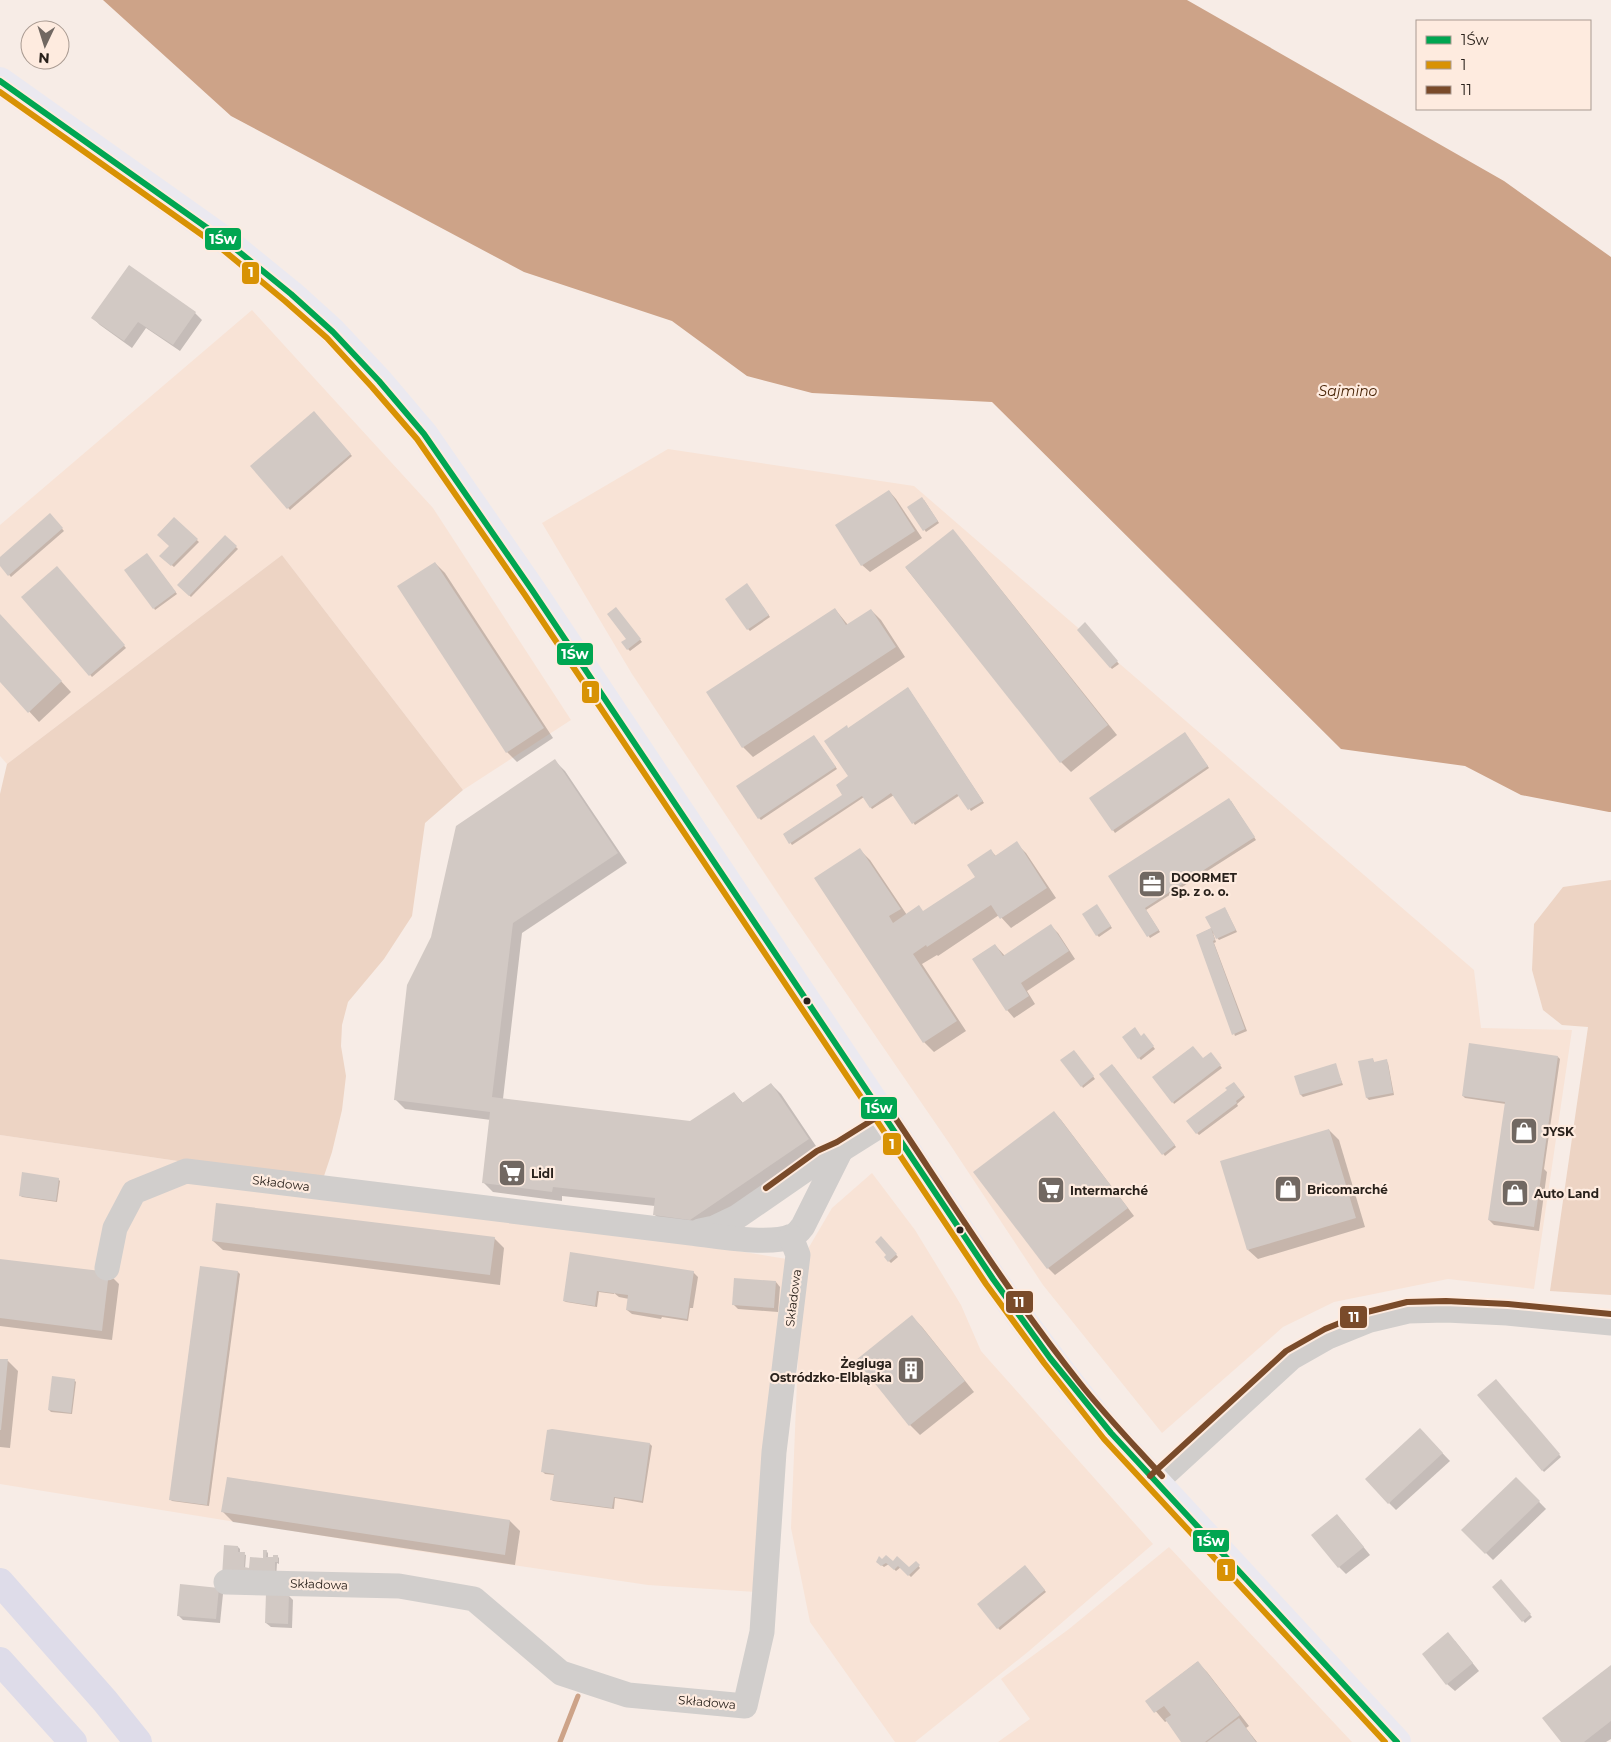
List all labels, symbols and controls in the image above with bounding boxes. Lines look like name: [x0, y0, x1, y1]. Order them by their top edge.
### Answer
north arrow: [20, 20, 70, 70]
legend: [1416, 20, 1591, 110]
text: 1Św: [1461, 30, 1489, 49]
text: N: [38, 49, 50, 67]
text: 1: [1461, 55, 1466, 74]
text: 11: [1461, 80, 1472, 99]
line badge: 1Św: [204, 227, 242, 251]
text: 1Św: [209, 230, 238, 248]
line badge: 1: [241, 261, 260, 285]
text: 1: [248, 263, 254, 281]
water label: Sajmino: [1319, 382, 1378, 400]
line badge: 1Św: [556, 642, 594, 666]
text: 1Św: [561, 645, 590, 663]
line badge: 1: [581, 680, 600, 704]
text: 1: [587, 683, 593, 701]
office icon: DOORMET Sp. z o. o.: [1137, 869, 1167, 899]
place label: DOORMET Sp. z o. o.: [1171, 870, 1238, 899]
unlabelled marker: [802, 996, 812, 1006]
line badge: 1Św: [860, 1096, 898, 1120]
text: 1Św: [865, 1099, 894, 1117]
shop icon: JYSK: [1509, 1116, 1539, 1146]
place label: JYSK: [1542, 1124, 1575, 1139]
line badge: 1: [882, 1132, 902, 1156]
text: 1: [889, 1135, 895, 1153]
supermarket icon: Lidl: [497, 1158, 527, 1188]
place label: Lidl: [531, 1166, 554, 1181]
street label: Składowa: [251, 1172, 311, 1194]
shop icon: Bricomarché: [1273, 1174, 1303, 1204]
supermarket icon: Intermarché: [1036, 1175, 1066, 1205]
shop icon: Auto Land: [1500, 1178, 1530, 1208]
place label: Bricomarché: [1307, 1182, 1388, 1197]
place label: Intermarché: [1070, 1183, 1148, 1198]
place label: Auto Land: [1533, 1186, 1599, 1201]
unlabelled marker: [955, 1225, 965, 1235]
street label: Składowa: [782, 1268, 804, 1328]
line badge: 11: [1005, 1290, 1034, 1314]
text: 11: [1014, 1293, 1024, 1311]
line badge: 11: [1339, 1305, 1368, 1329]
text: 11: [1349, 1308, 1359, 1326]
building icon: Żegluga Ostródzko-Elbląska: [896, 1355, 926, 1385]
place label: Żegluga Ostródzko-Elbląska: [770, 1356, 892, 1386]
line badge: 1Św: [1192, 1529, 1230, 1553]
text: 1Św: [1197, 1532, 1226, 1550]
line badge: 1: [1216, 1558, 1236, 1582]
text: 1: [1223, 1561, 1229, 1579]
street label: Składowa: [290, 1575, 348, 1593]
street label: Składowa: [678, 1692, 736, 1712]

